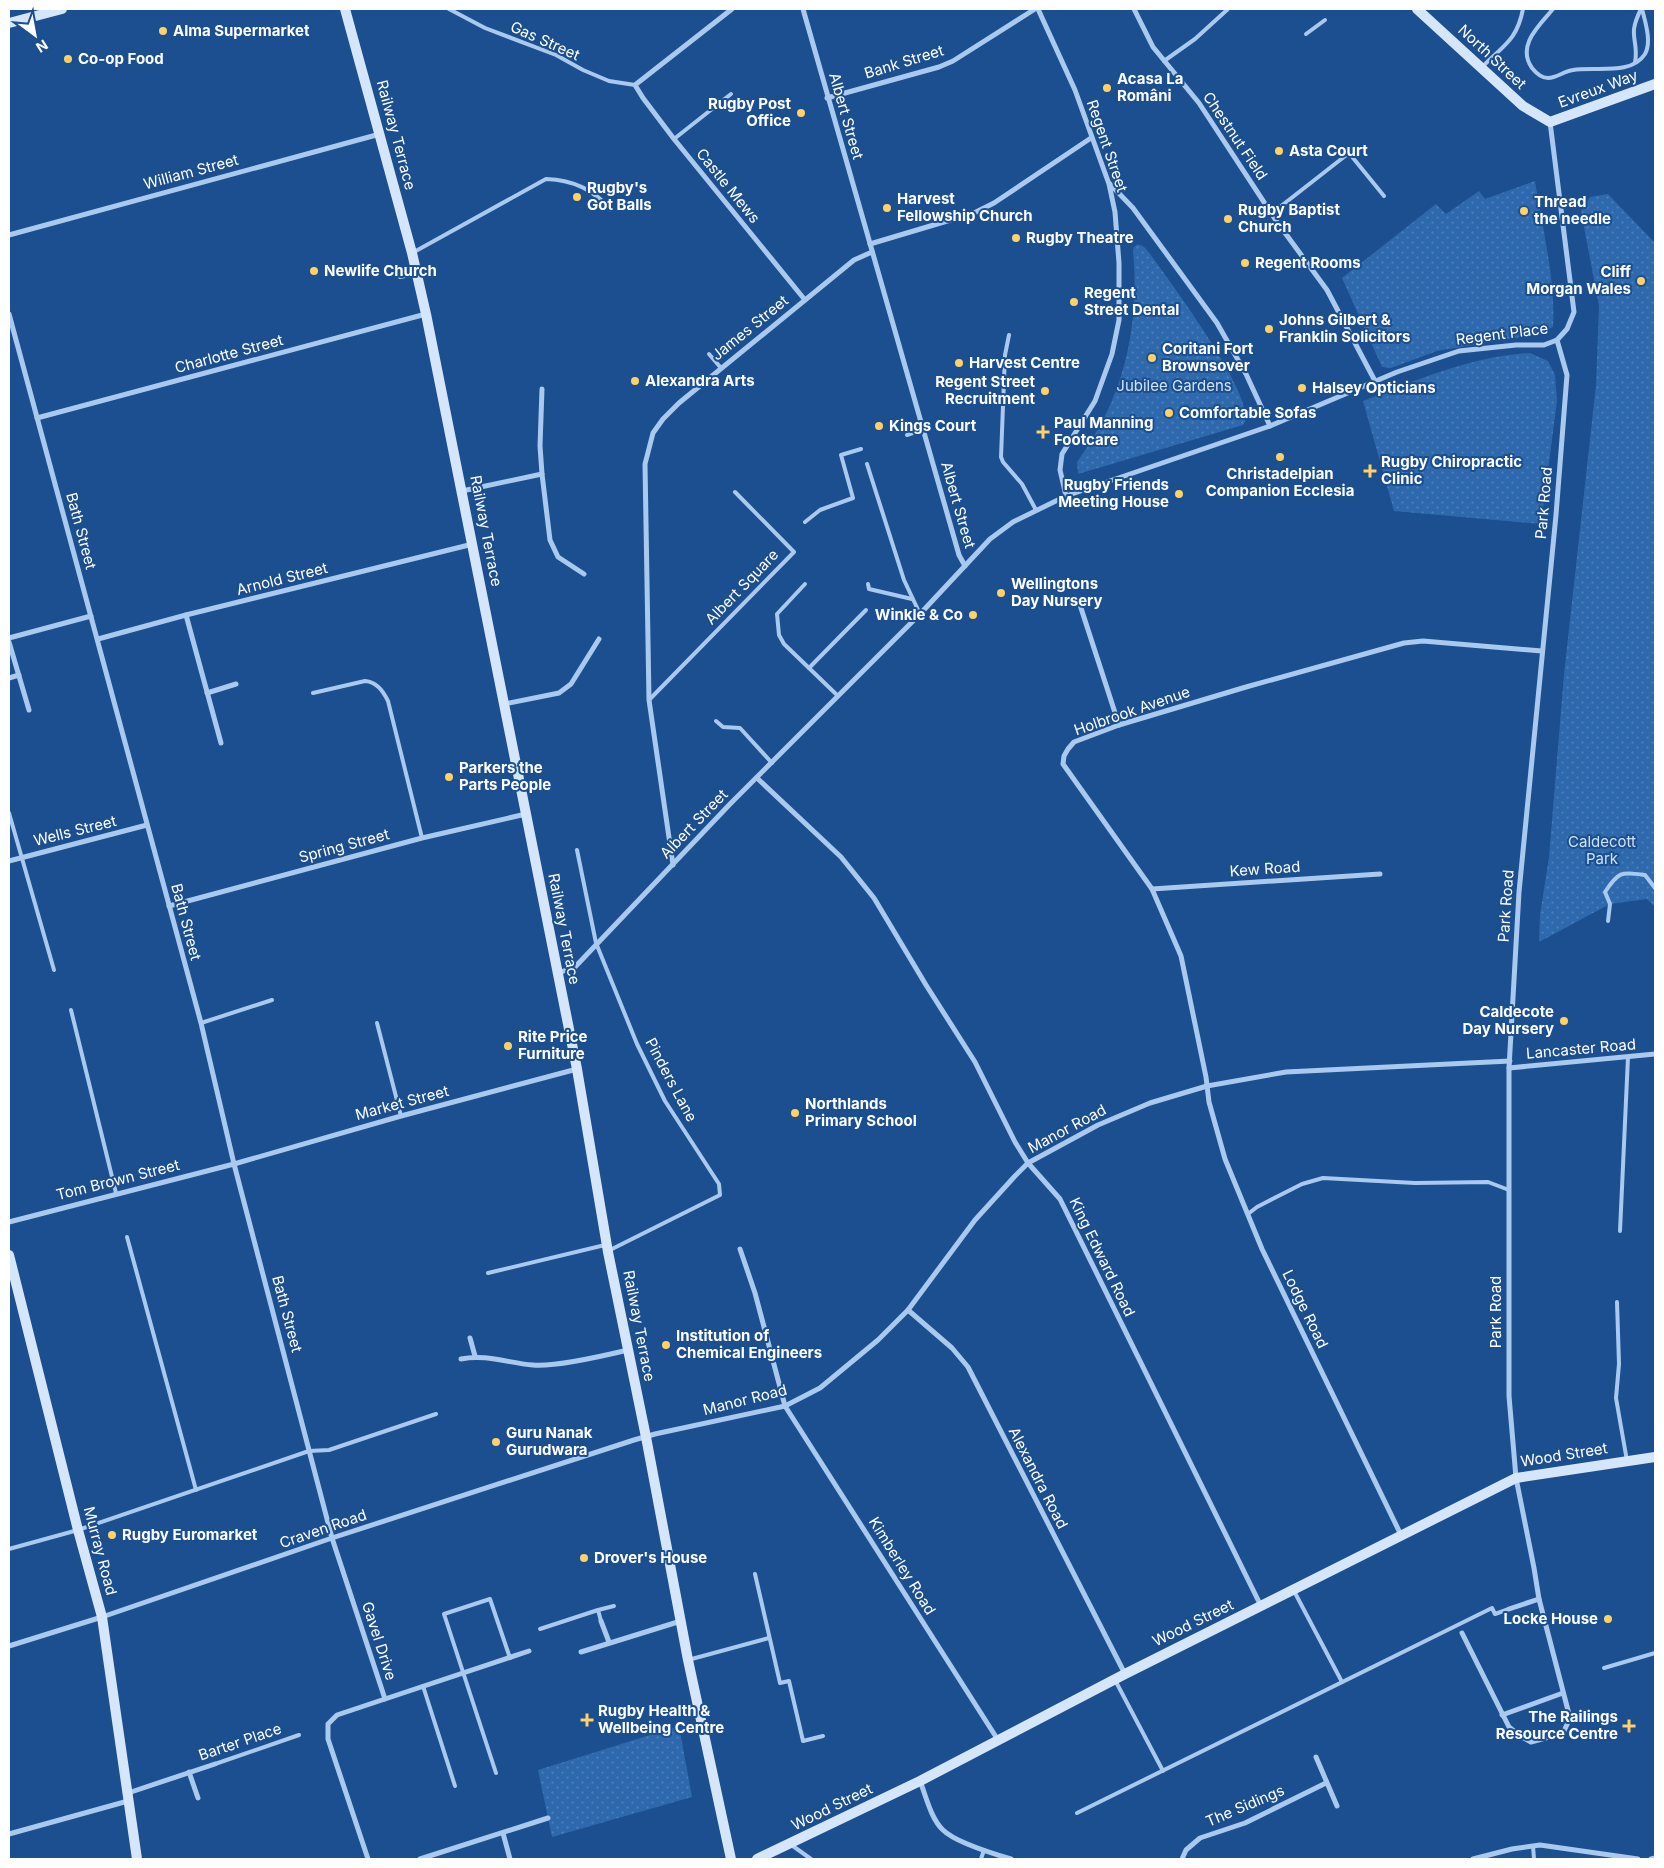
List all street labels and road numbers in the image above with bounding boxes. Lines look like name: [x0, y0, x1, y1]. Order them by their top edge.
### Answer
street label: Gas Street: [508, 17, 583, 64]
street label: North Street: [1454, 20, 1531, 93]
street label: Bank Street: [862, 40, 946, 83]
street label: Evreux Way: [1555, 65, 1641, 112]
street label: Albert Street: [825, 70, 868, 161]
street label: Railway Terrace: [373, 78, 420, 192]
street label: Chestnut Field: [1199, 88, 1272, 183]
street label: Regent Street: [1083, 97, 1132, 195]
street label: Castle Mews: [692, 144, 764, 227]
street label: William Street: [141, 150, 240, 193]
street label: James Street: [707, 291, 792, 364]
street label: Regent Place: [1455, 318, 1549, 349]
street label: Charlotte Street: [173, 330, 285, 377]
street label: Albert Street: [937, 459, 980, 550]
street label: Park Road: [1531, 466, 1556, 540]
street label: Railway Terrace: [466, 474, 507, 588]
street label: Bath Street: [62, 490, 101, 571]
street label: Albert Square: [701, 545, 782, 628]
street label: Arnold Street: [234, 558, 330, 599]
street label: Holbrook Avenue: [1071, 682, 1192, 739]
street label: Albert Street: [656, 785, 732, 862]
street label: Wells Street: [32, 811, 118, 850]
street label: Spring Street: [297, 824, 391, 867]
street label: Kew Road: [1229, 857, 1301, 880]
street label: Park Road: [1493, 869, 1518, 943]
street label: Railway Terrace: [544, 872, 585, 986]
street label: Bath Street: [167, 881, 206, 962]
street label: Lancaster Road: [1525, 1034, 1637, 1063]
street label: Pinders Lane: [641, 1035, 701, 1125]
street label: Market Street: [353, 1081, 451, 1124]
street label: Manor Road: [1024, 1100, 1109, 1157]
street label: Tom Brown Street: [54, 1155, 182, 1204]
street label: King Edward Road: [1065, 1194, 1140, 1319]
street label: Lodge Road: [1278, 1266, 1333, 1351]
street label: Railway Terrace: [619, 1269, 660, 1383]
street label: Bath Street: [268, 1273, 307, 1354]
street label: Park Road: [1486, 1276, 1505, 1348]
street label: Manor Road: [701, 1380, 789, 1419]
street label: Alexandra Road: [1005, 1424, 1072, 1532]
street label: Wood Street: [1519, 1438, 1609, 1471]
street label: Murray Road: [80, 1504, 121, 1597]
street label: Craven Road: [277, 1505, 369, 1552]
street label: Kimberley Road: [865, 1513, 940, 1618]
street label: Wood Street: [1149, 1595, 1236, 1650]
street label: Gavel Drive: [358, 1599, 401, 1682]
street label: Barter Place: [196, 1718, 284, 1765]
street label: Wood Street: [788, 1779, 875, 1834]
street label: The Sidings: [1203, 1780, 1287, 1831]

